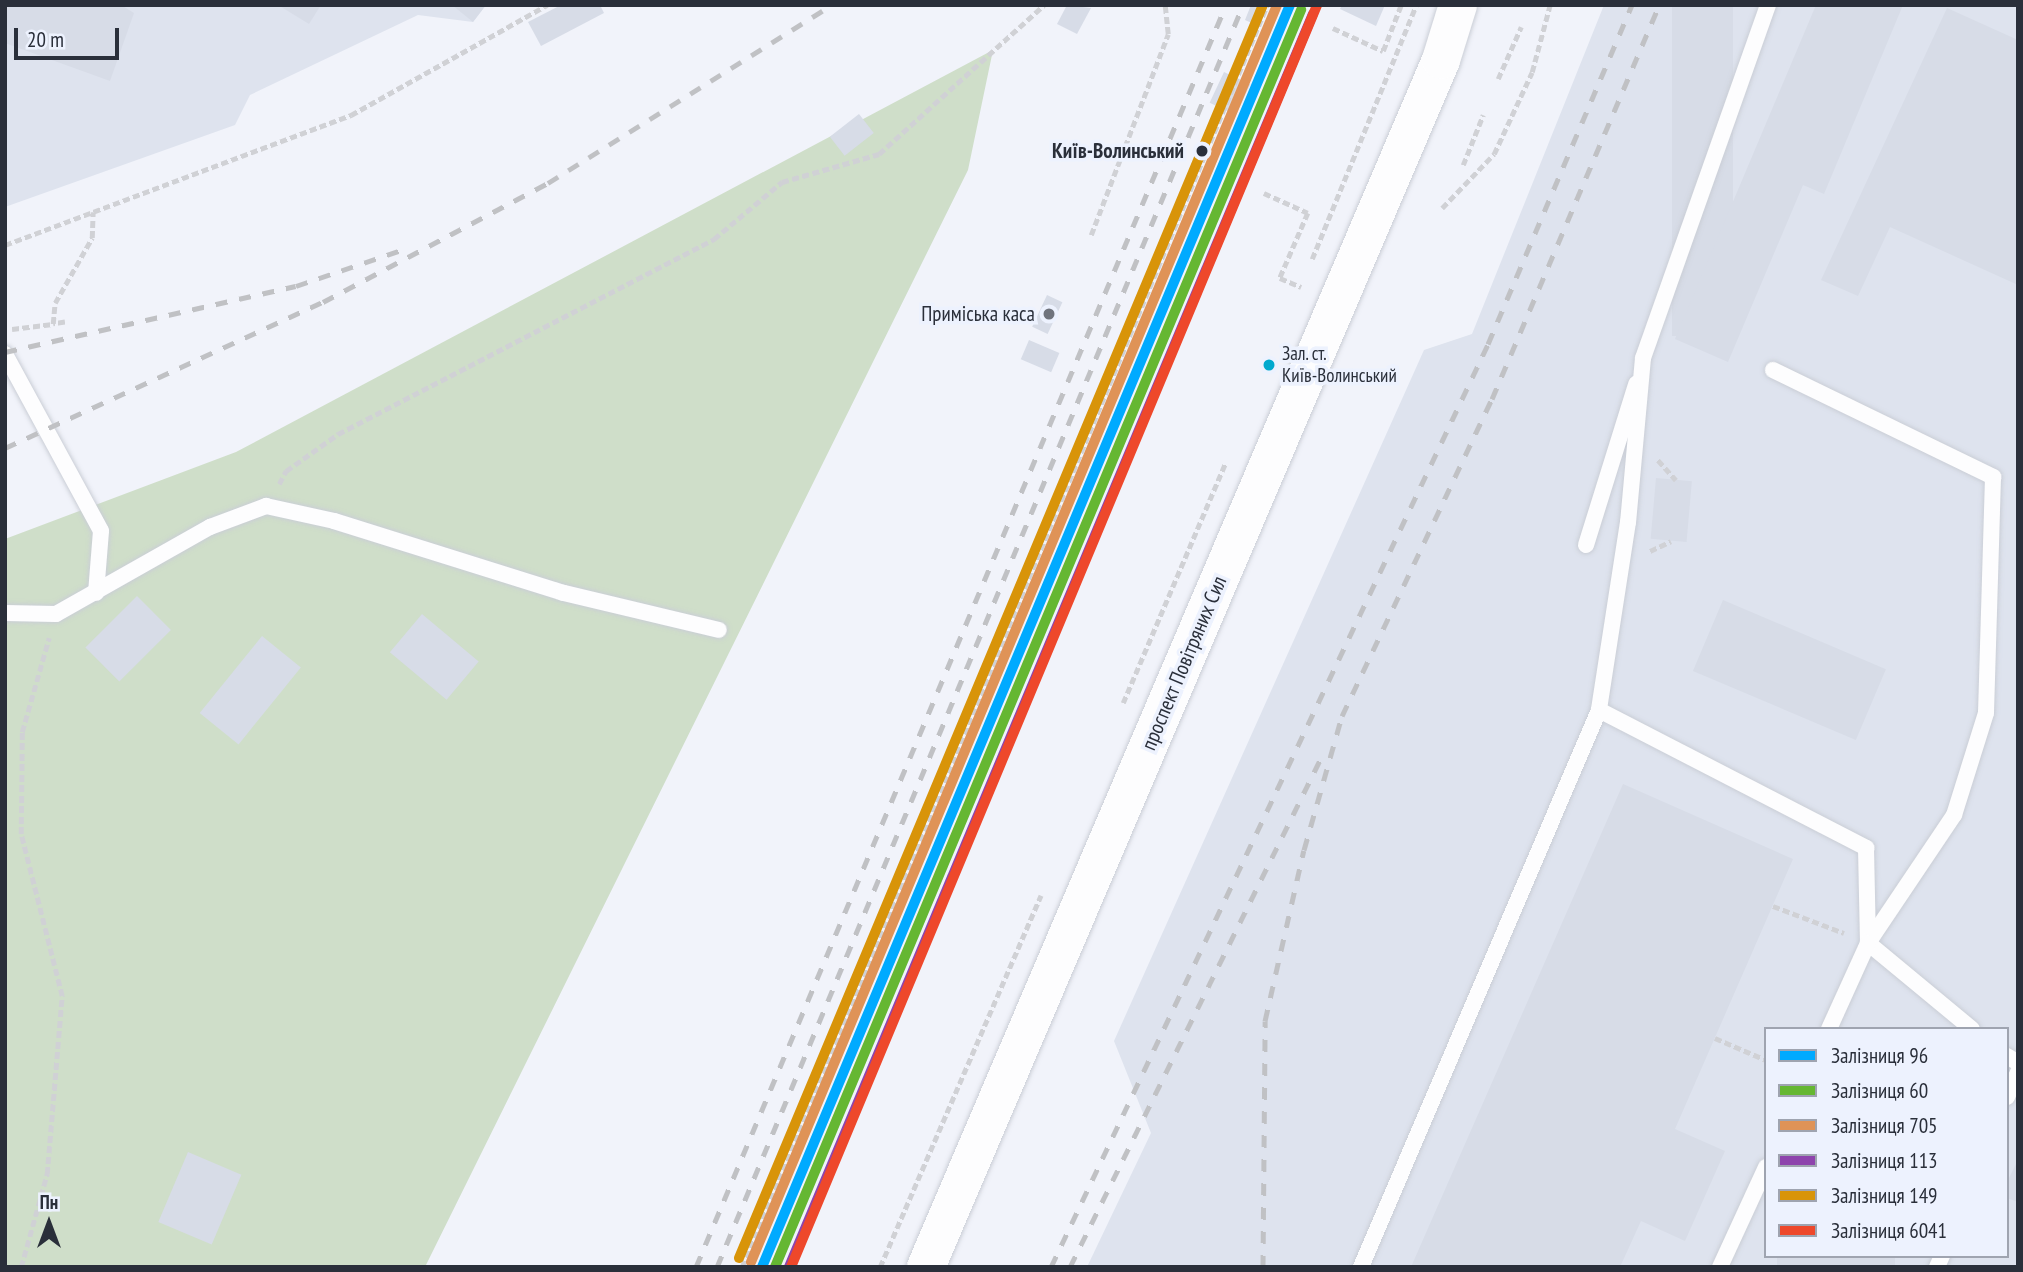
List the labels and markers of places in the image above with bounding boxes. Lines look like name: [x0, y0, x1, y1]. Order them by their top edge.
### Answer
place label: Київ-Волинський: [1052, 138, 1184, 164]
marker: Київ-Волинський: [1191, 140, 1213, 162]
place label: Приміська каса: [921, 301, 1035, 327]
marker: Приміська каса: [1041, 306, 1057, 322]
place label: Зал. ст. Київ-Волинський: [1282, 343, 1397, 387]
marker: Зал. ст. Київ-Волинський: [1262, 358, 1276, 372]

